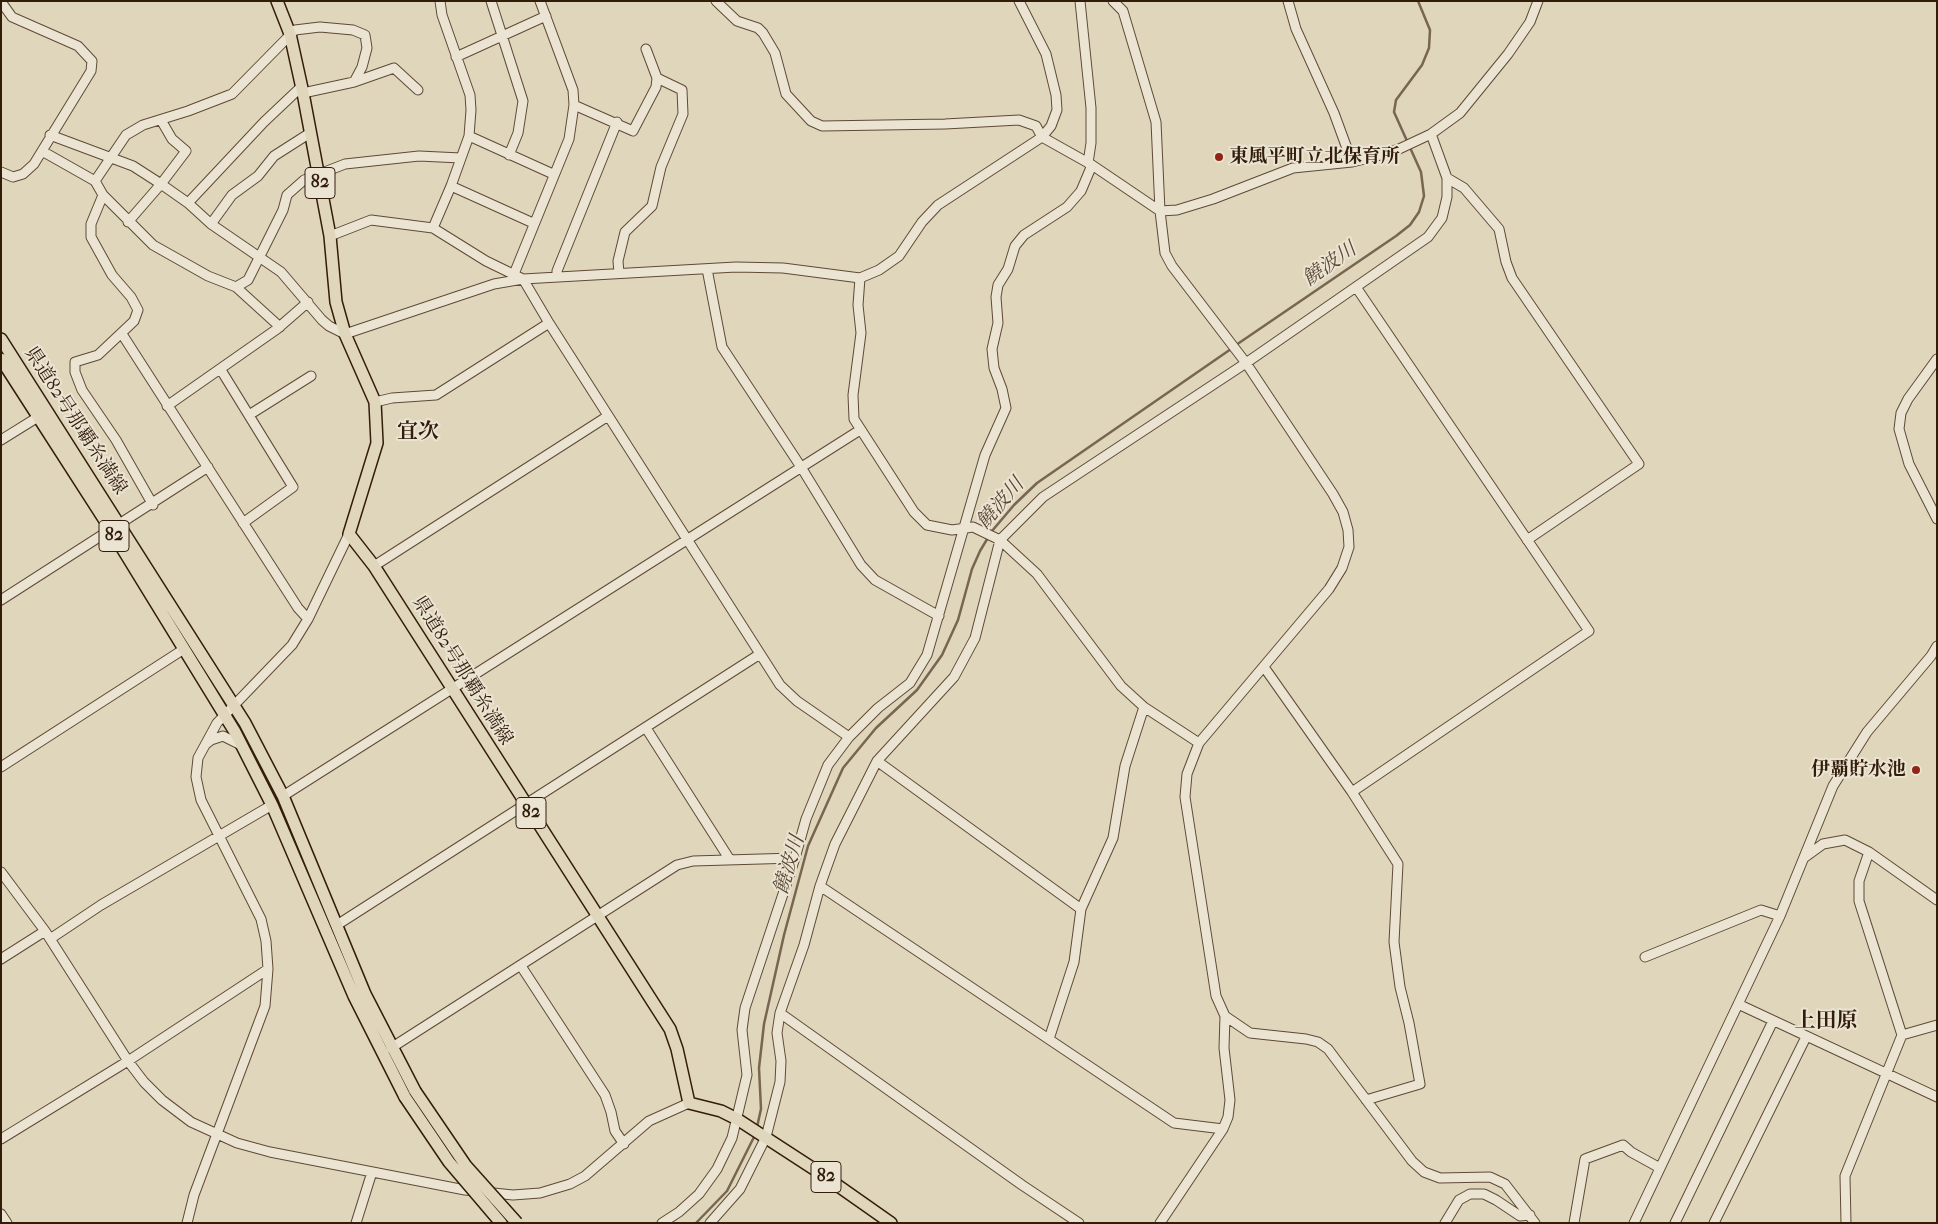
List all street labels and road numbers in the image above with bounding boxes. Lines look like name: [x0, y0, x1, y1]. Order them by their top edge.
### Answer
road number: 82: [305, 168, 335, 198]
street label: 県道82号那覇糸満線: [19, 343, 131, 499]
road number: 82: [99, 520, 129, 552]
street label: 県道82号那覇糸満線: [407, 592, 517, 750]
road number: 82: [516, 798, 546, 828]
road number: 82: [811, 1162, 841, 1192]

